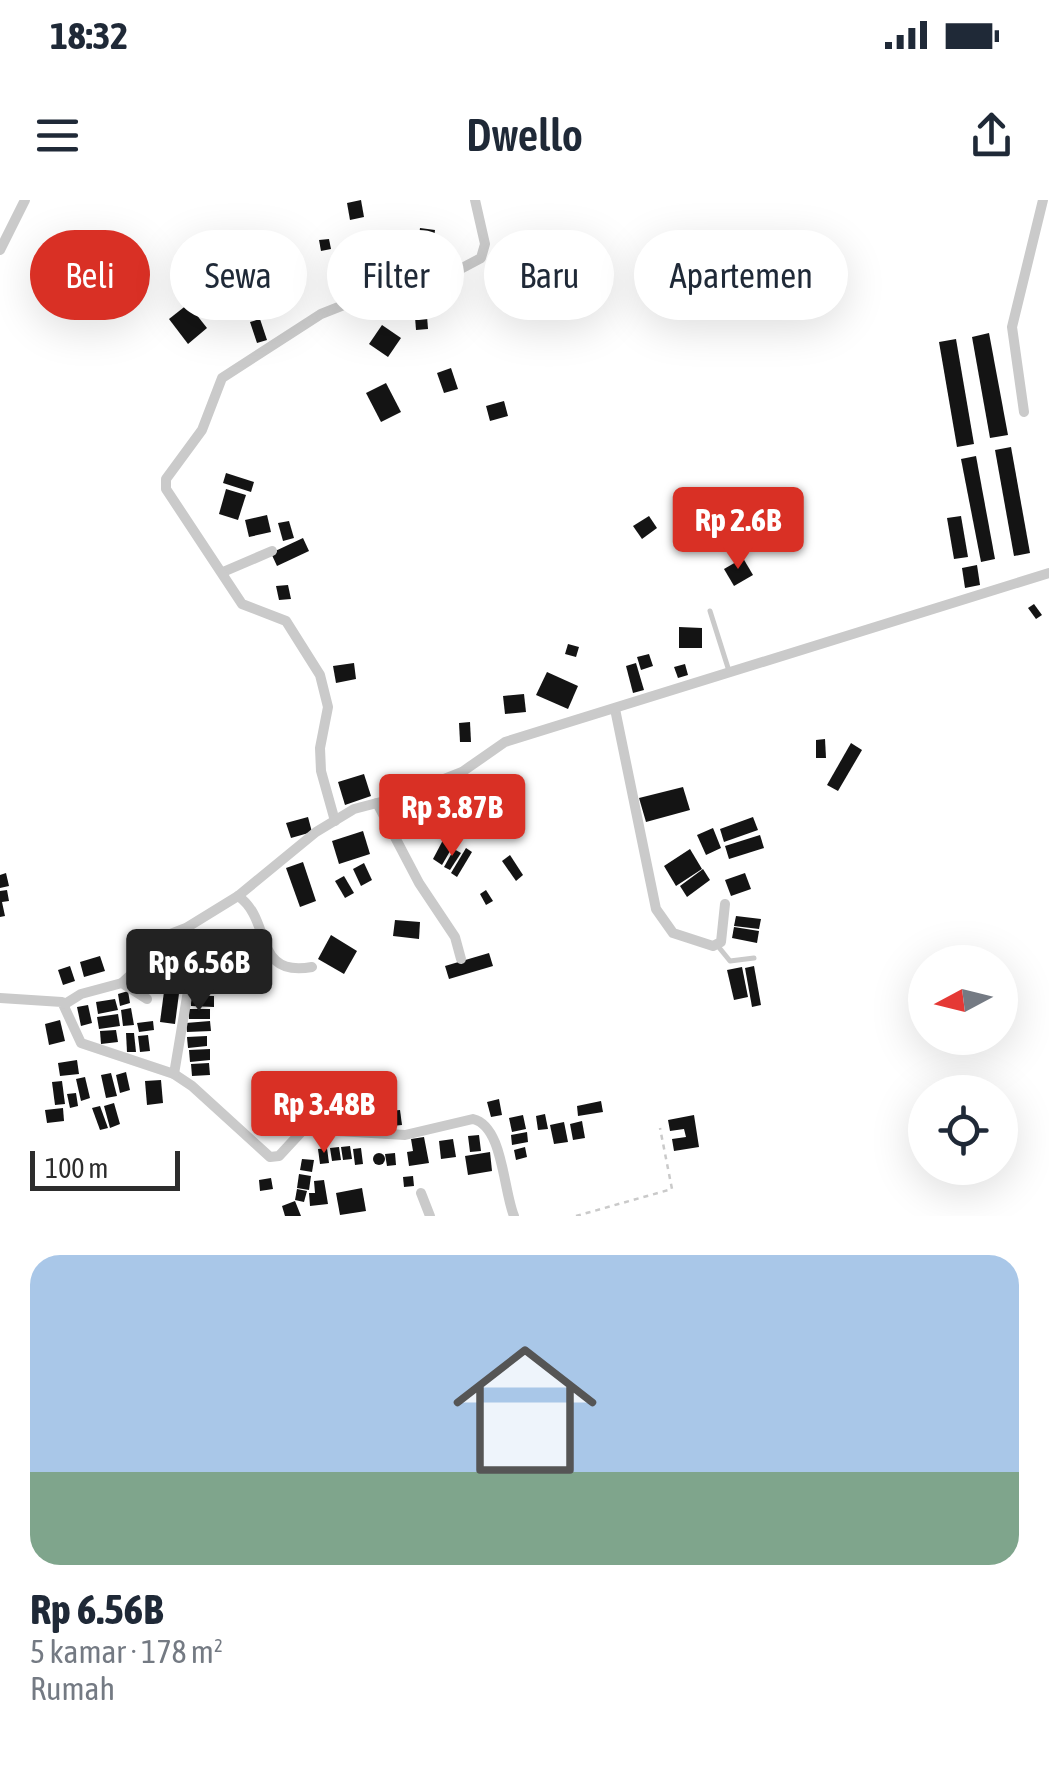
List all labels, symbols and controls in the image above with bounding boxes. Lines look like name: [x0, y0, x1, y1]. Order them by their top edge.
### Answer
text: 18:32: [50, 14, 128, 57]
icon: menu: [30, 108, 85, 163]
icon: share: [964, 108, 1019, 163]
text: Dwello: [466, 109, 583, 161]
chip: Beli: [30, 230, 150, 320]
chip: Sewa: [170, 230, 307, 320]
chip: Filter: [327, 230, 464, 320]
chip: Baru: [484, 230, 614, 320]
chip: Apartemen: [634, 230, 848, 320]
pin: Rp 2.6B: [646, 487, 830, 572]
text: Rp 2.6B: [695, 501, 781, 538]
pin: Rp 3.87B: [349, 774, 555, 859]
text: Rp 3.87B: [401, 788, 503, 825]
pin: Rp 6.56B: [96, 929, 302, 1014]
text: Rp 6.56B: [148, 943, 250, 980]
north arrow: [908, 945, 1018, 1055]
map controls: [908, 945, 1018, 1185]
pin: Rp 3.48B: [221, 1071, 427, 1156]
button: locate: [908, 1075, 1018, 1185]
text: Rp 3.48B: [273, 1085, 375, 1122]
scale bar: [30, 1146, 180, 1190]
text: 100 m: [45, 1152, 108, 1184]
icon: home: [435, 1320, 615, 1500]
text: Rp 6.56B: [30, 1585, 163, 1633]
text: 5 kamar · 178 m²: [30, 1633, 223, 1670]
text: Rumah: [30, 1670, 115, 1707]

